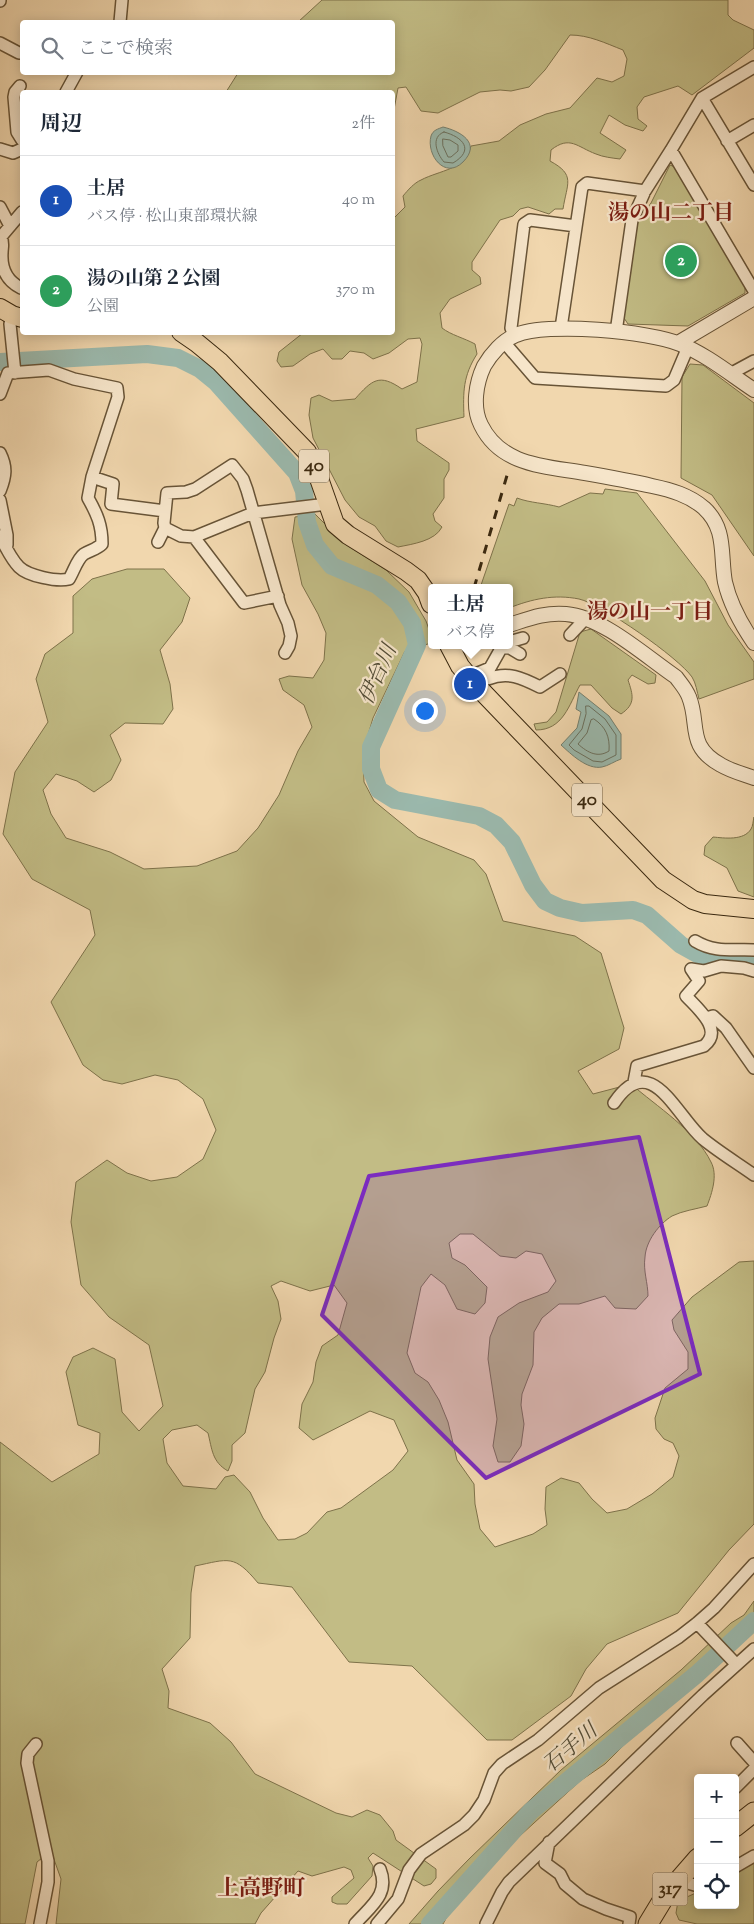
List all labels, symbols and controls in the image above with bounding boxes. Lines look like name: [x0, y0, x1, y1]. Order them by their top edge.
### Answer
search box: [20, 20, 395, 75]
icon: search: [38, 34, 66, 62]
text: ここで検索: [78, 36, 173, 63]
text: 周辺: [40, 110, 82, 140]
text: 2件: [352, 113, 375, 136]
text: 土居: [87, 176, 125, 203]
text: 1: [53, 189, 59, 212]
text: 40 m: [342, 189, 375, 212]
district label: 湯の山二丁目: [608, 199, 734, 229]
text: バス停 · 松山東部環状線: [87, 206, 258, 229]
pin: 2: [665, 242, 697, 280]
text: 湯の山第２公園: [87, 266, 220, 293]
text: 2: [52, 279, 60, 302]
text: 370 m: [336, 279, 375, 302]
text: 公園: [87, 296, 119, 319]
road number: 40: [299, 450, 329, 482]
popup: [428, 584, 513, 649]
text: 土居: [446, 592, 485, 619]
district label: 湯の山一丁目: [587, 598, 713, 628]
text: バス停: [446, 622, 495, 645]
water label: 伊台川: [352, 638, 406, 710]
pin: 1: [454, 665, 486, 703]
your location: [412, 698, 438, 724]
road number: 40: [572, 784, 602, 816]
water label: 石手川: [537, 1716, 606, 1781]
map controls: [694, 1774, 739, 1909]
button: +: [694, 1774, 739, 1819]
button: −: [694, 1819, 739, 1864]
button: locate: [694, 1864, 739, 1909]
road number: 317: [652, 1872, 688, 1906]
district label: 上高野町: [217, 1874, 305, 1906]

